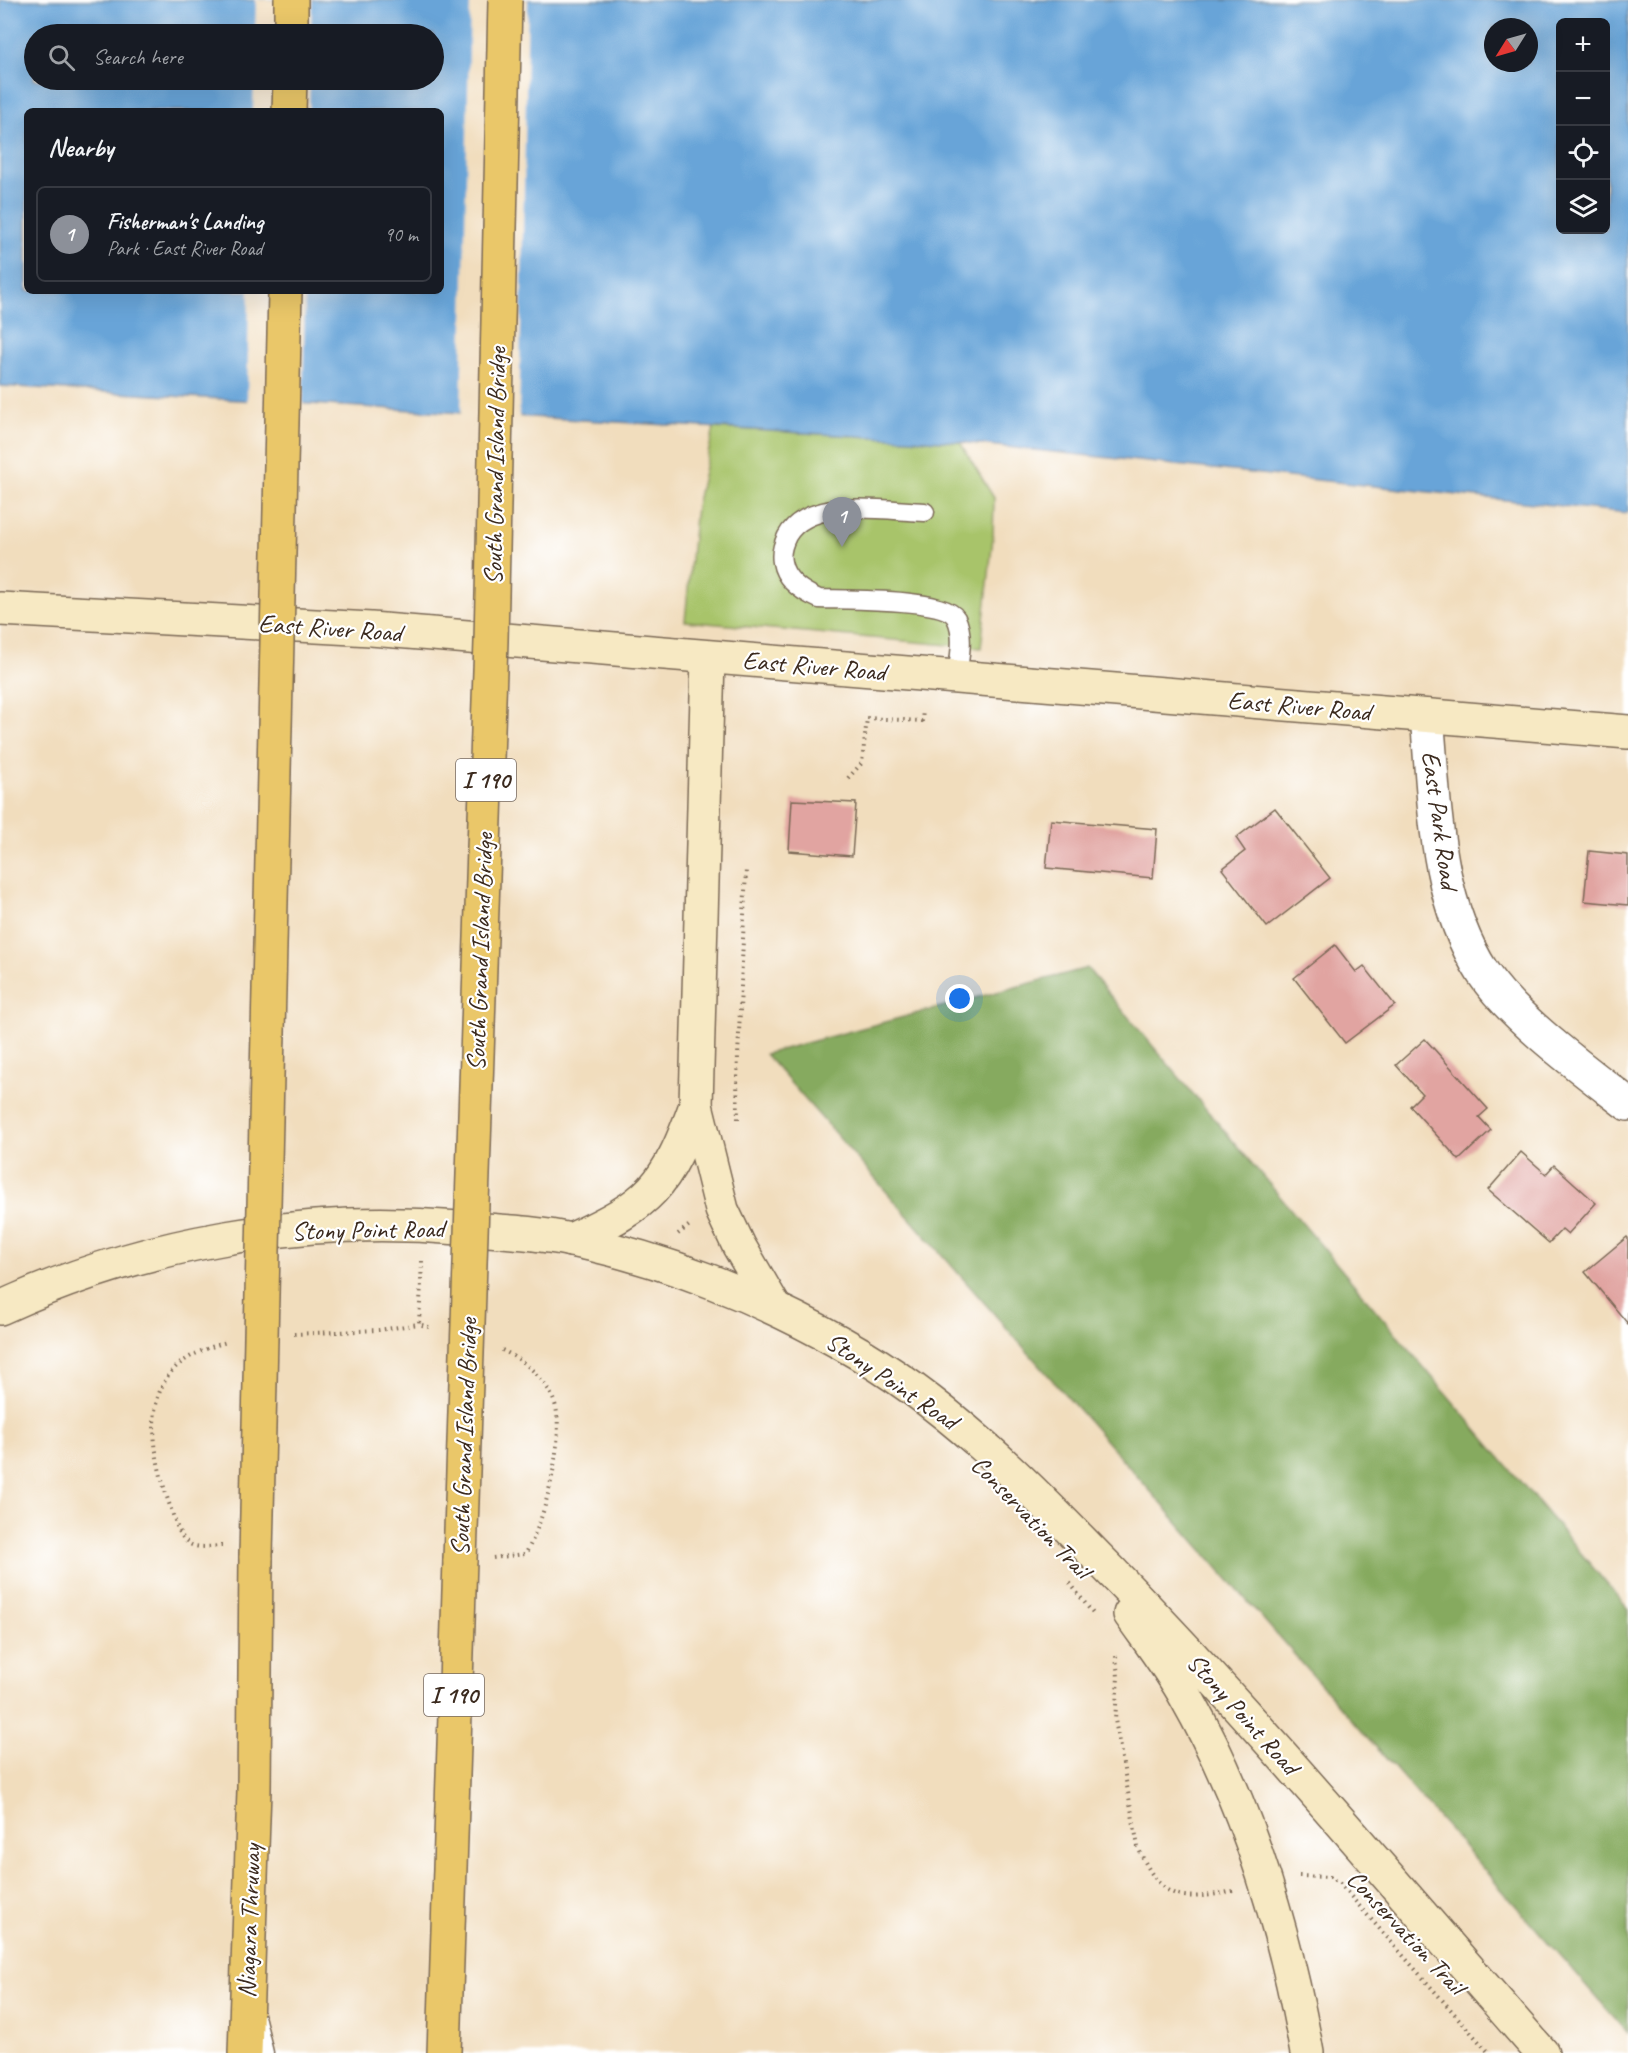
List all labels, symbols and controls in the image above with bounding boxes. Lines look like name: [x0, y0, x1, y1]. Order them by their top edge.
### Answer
north arrow: [1484, 18, 1538, 72]
map controls: [1556, 18, 1610, 234]
button: +: [1556, 18, 1610, 72]
search box: [24, 24, 444, 90]
icon: search: [45, 41, 78, 74]
text: Search here: [93, 43, 183, 71]
button: −: [1556, 72, 1610, 126]
button: locate: [1556, 126, 1610, 180]
text: Nearby: [48, 131, 113, 164]
button: layers: [1556, 180, 1610, 234]
text: Fisherman's Landing: [107, 208, 263, 236]
text: 1: [65, 222, 74, 247]
text: 90 m: [384, 222, 418, 247]
text: Park · East River Road: [107, 236, 262, 261]
street label: South Grand Island Bridge: [476, 345, 514, 585]
pin: 1: [822, 498, 862, 547]
street label: East River Road: [257, 607, 406, 650]
street label: East River Road: [741, 643, 891, 689]
street label: East River Road: [1226, 683, 1376, 729]
street label: East Park Road: [1414, 749, 1467, 895]
road number: I 190: [456, 759, 516, 801]
street label: South Grand Island Bridge: [459, 831, 501, 1071]
your location: [945, 984, 974, 1013]
street label: Stony Point Road: [291, 1212, 448, 1248]
street label: South Grand Island Bridge: [443, 1316, 485, 1556]
street label: Stony Point Road: [819, 1325, 968, 1439]
street label: Conservation Trail: [964, 1448, 1101, 1589]
street label: Stony Point Road: [1180, 1646, 1309, 1785]
road number: I 190: [424, 1674, 484, 1716]
street label: Niagara Thruway: [230, 1841, 268, 1999]
street label: Conservation Trail: [1340, 1863, 1475, 2005]

